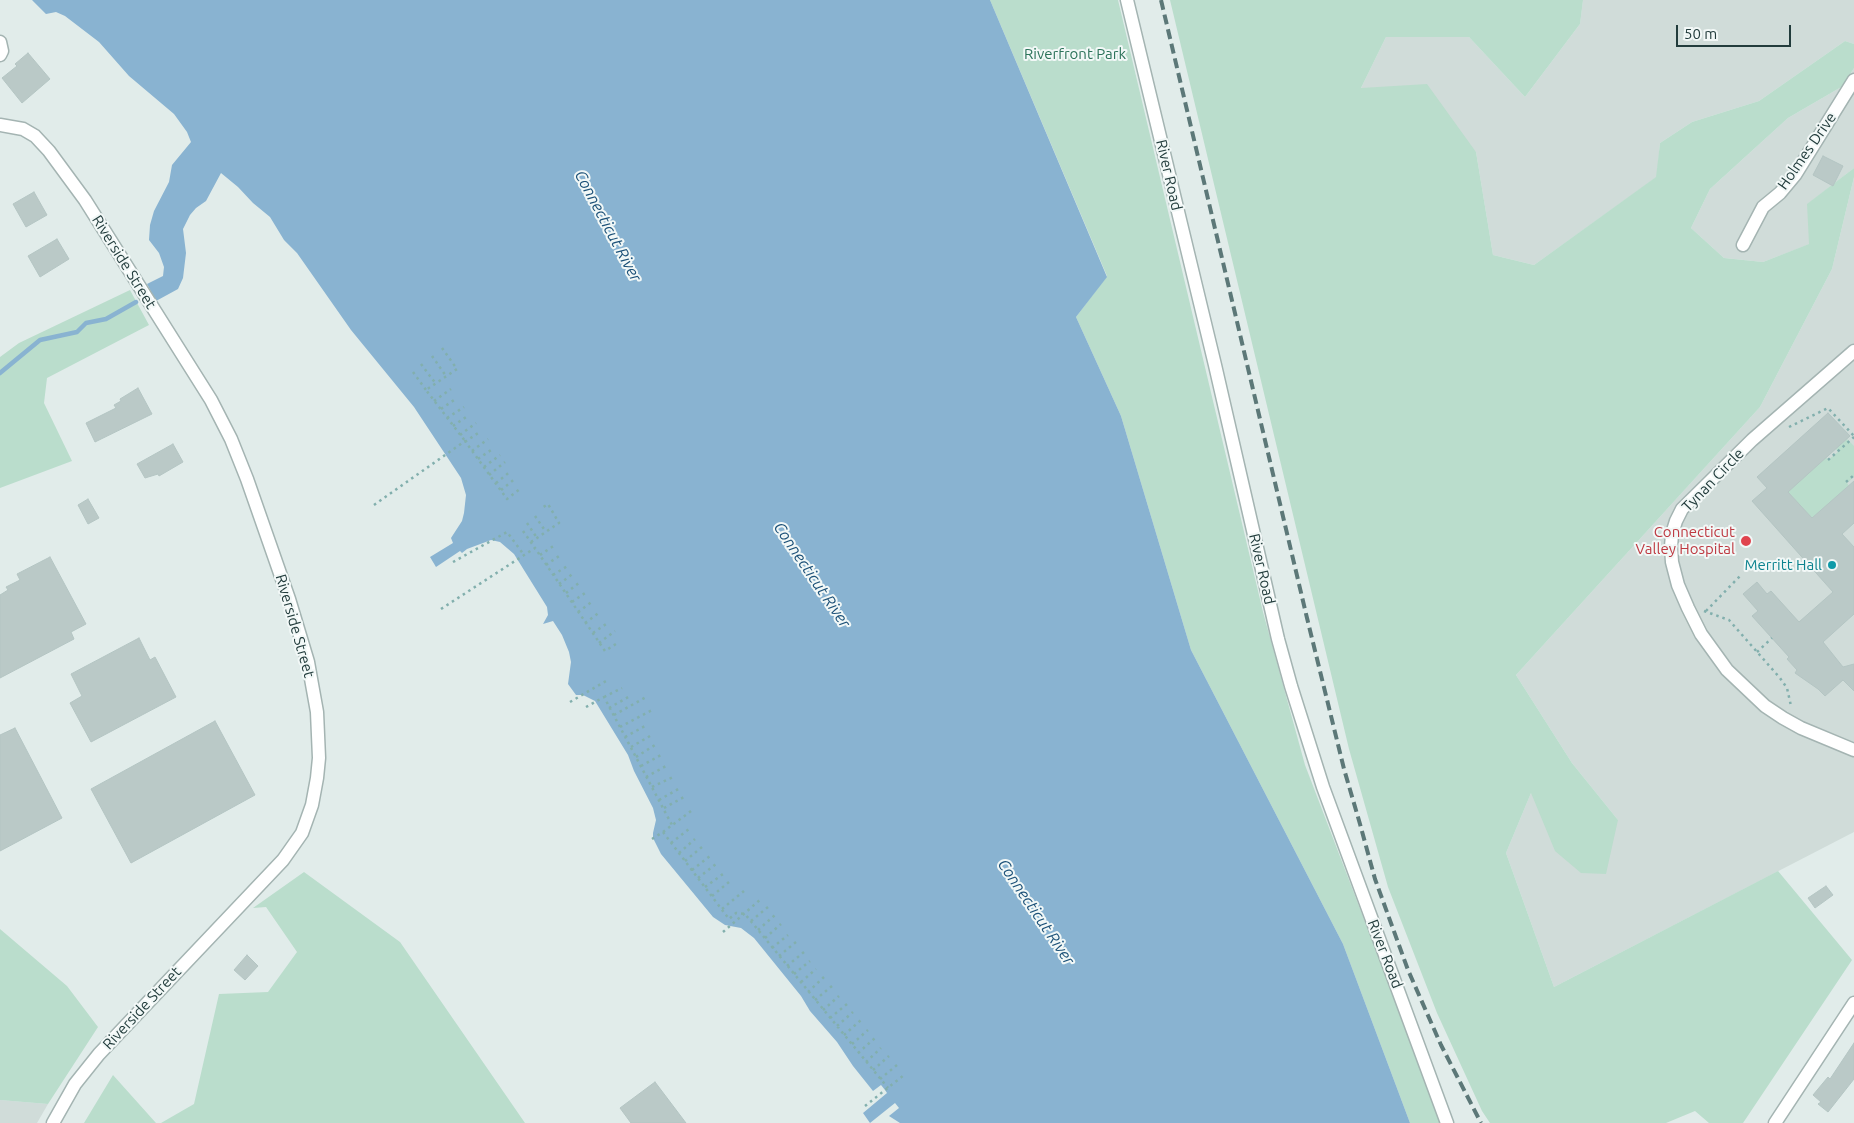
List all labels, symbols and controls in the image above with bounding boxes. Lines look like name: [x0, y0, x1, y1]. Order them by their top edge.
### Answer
scale bar: [1679, 15, 1794, 47]
text: 50 m: [1684, 25, 1717, 42]
park label: Riverfront Park: [1024, 45, 1126, 63]
street label: Holmes Drive: [1774, 109, 1840, 193]
street label: River Road: [1152, 138, 1186, 212]
water label: Connecticut River: [571, 167, 645, 285]
street label: Riverside Street: [88, 212, 160, 312]
street label: Tynan Circle: [1678, 445, 1748, 515]
water label: Connecticut River: [770, 518, 854, 632]
place label: Connecticut Valley Hospital: [1636, 523, 1735, 558]
street label: River Road: [1245, 532, 1279, 606]
marker: Connecticut Valley Hospital: [1739, 534, 1753, 548]
place label: Merritt Hall: [1744, 556, 1822, 574]
marker: Merritt Hall: [1826, 559, 1838, 571]
street label: Riverside Street: [272, 572, 318, 680]
water label: Connecticut River: [994, 855, 1078, 969]
street label: River Road: [1364, 917, 1406, 991]
street label: Riverside Street: [99, 963, 185, 1053]

